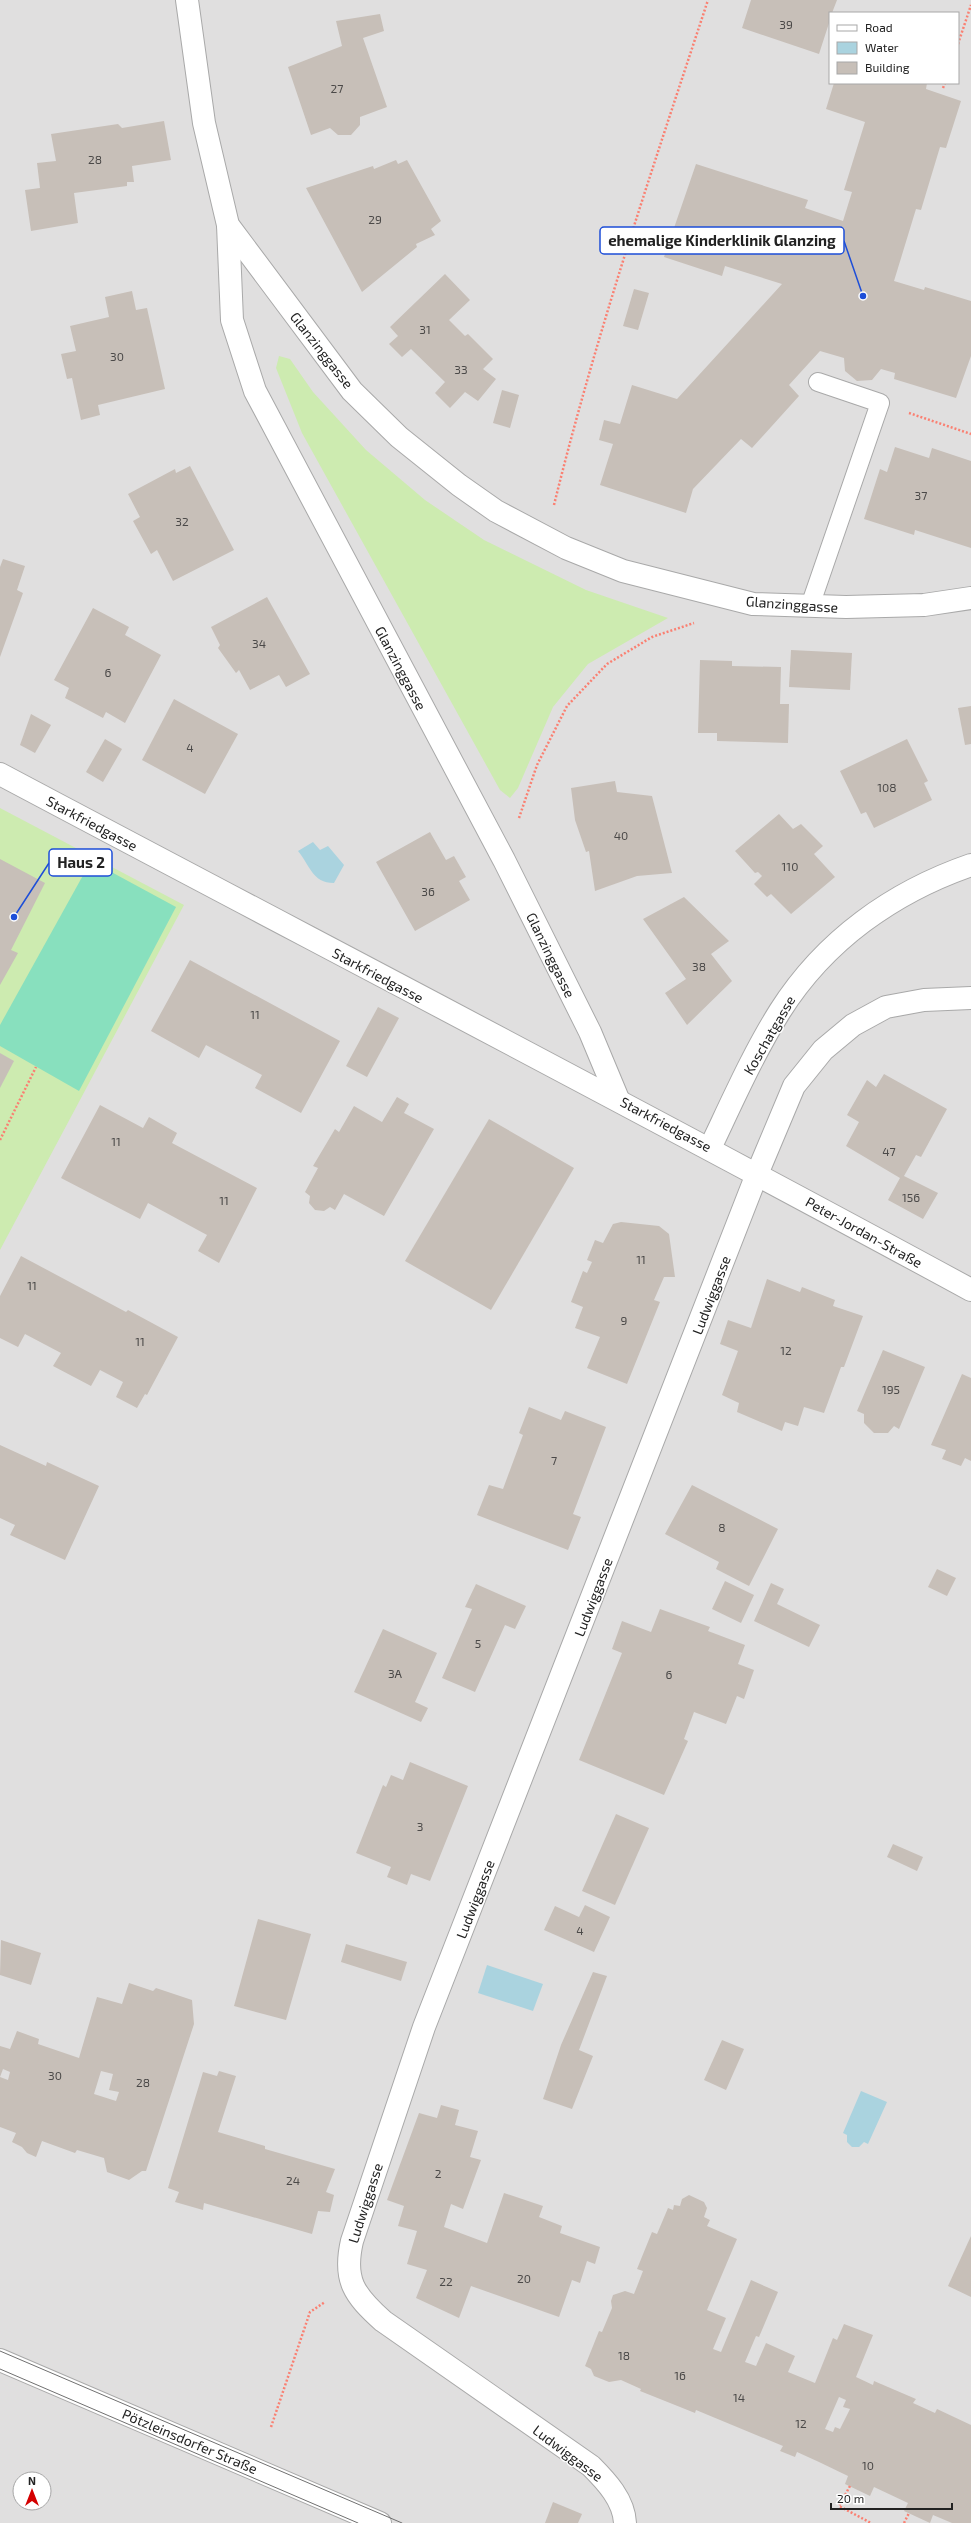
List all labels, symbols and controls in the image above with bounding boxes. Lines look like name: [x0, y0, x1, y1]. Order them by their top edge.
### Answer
legend: [829, 12, 959, 84]
house number: 39: [779, 17, 793, 31]
text: Road: [865, 20, 893, 34]
text: Water: [865, 40, 899, 54]
text: Building: [865, 60, 910, 74]
house number: 27: [331, 81, 343, 95]
house number: 28: [88, 152, 102, 166]
house number: 29: [368, 212, 382, 226]
callout: ehemalige Kinderklinik Glanzing: [600, 227, 844, 254]
text: ehemalige Kinderklinik Glanzing: [608, 231, 836, 249]
street label: Glanzinggasse: [287, 308, 357, 392]
house number: 31: [419, 322, 431, 336]
house number: 30: [110, 349, 124, 363]
house number: 33: [454, 362, 468, 376]
house number: 37: [915, 488, 927, 502]
house number: 32: [175, 514, 189, 528]
street label: Glanzinggasse: [745, 592, 839, 616]
street label: Glanzinggasse: [372, 623, 430, 713]
house number: 34: [252, 636, 266, 650]
house number: 6: [105, 665, 112, 679]
house number: 4: [186, 740, 194, 754]
house number: 108: [877, 780, 897, 794]
street label: Starkfriedgasse: [44, 792, 140, 854]
house number: 40: [614, 828, 628, 842]
callout: Haus 2: [49, 849, 112, 876]
text: Haus 2: [57, 853, 105, 871]
house number: 110: [782, 859, 798, 873]
house number: 36: [421, 884, 435, 898]
street label: Glanzinggasse: [523, 910, 579, 1000]
street label: Starkfriedgasse: [330, 944, 426, 1006]
house number: 38: [692, 959, 706, 973]
street label: Koschatgasse: [740, 993, 798, 1077]
house number: 11: [250, 1007, 260, 1021]
street label: Starkfriedgasse: [618, 1093, 714, 1155]
house number: 11: [111, 1134, 121, 1148]
house number: 47: [882, 1144, 896, 1158]
house number: 156: [902, 1190, 920, 1204]
house number: 11: [219, 1193, 229, 1207]
street label: Peter-Jordan-Straße: [803, 1193, 925, 1271]
house number: 11: [636, 1252, 646, 1266]
street label: Ludwiggasse: [688, 1253, 734, 1337]
house number: 11: [27, 1278, 37, 1292]
house number: 9: [621, 1313, 628, 1327]
house number: 11: [135, 1334, 145, 1348]
house number: 12: [780, 1343, 792, 1357]
house number: 195: [882, 1382, 900, 1396]
house number: 7: [551, 1453, 557, 1467]
house number: 8: [718, 1520, 726, 1534]
street label: Ludwiggasse: [570, 1555, 616, 1639]
house number: 5: [475, 1636, 481, 1650]
house number: 3A: [388, 1666, 403, 1680]
house number: 6: [666, 1667, 673, 1681]
house number: 3: [417, 1819, 423, 1833]
street label: Ludwiggasse: [452, 1857, 498, 1941]
house number: 4: [576, 1923, 584, 1937]
house number: 30: [48, 2068, 62, 2082]
house number: 28: [136, 2075, 150, 2089]
street label: Ludwiggasse: [344, 2161, 386, 2245]
house number: 2: [435, 2166, 442, 2180]
house number: 24: [286, 2173, 300, 2187]
house number: 20: [517, 2271, 531, 2285]
house number: 22: [439, 2274, 453, 2288]
house number: 18: [618, 2348, 630, 2362]
house number: 16: [674, 2368, 686, 2382]
house number: 14: [733, 2390, 745, 2404]
street label: Pötzleinsdorfer Straße: [120, 2405, 260, 2477]
house number: 12: [795, 2416, 807, 2430]
street label: Ludwiggasse: [530, 2421, 606, 2485]
house number: 10: [862, 2458, 874, 2472]
north arrow: [12, 2471, 52, 2511]
text: N: [28, 2474, 36, 2487]
scale bar: [831, 2485, 952, 2511]
text: 20 m: [837, 2491, 864, 2505]

